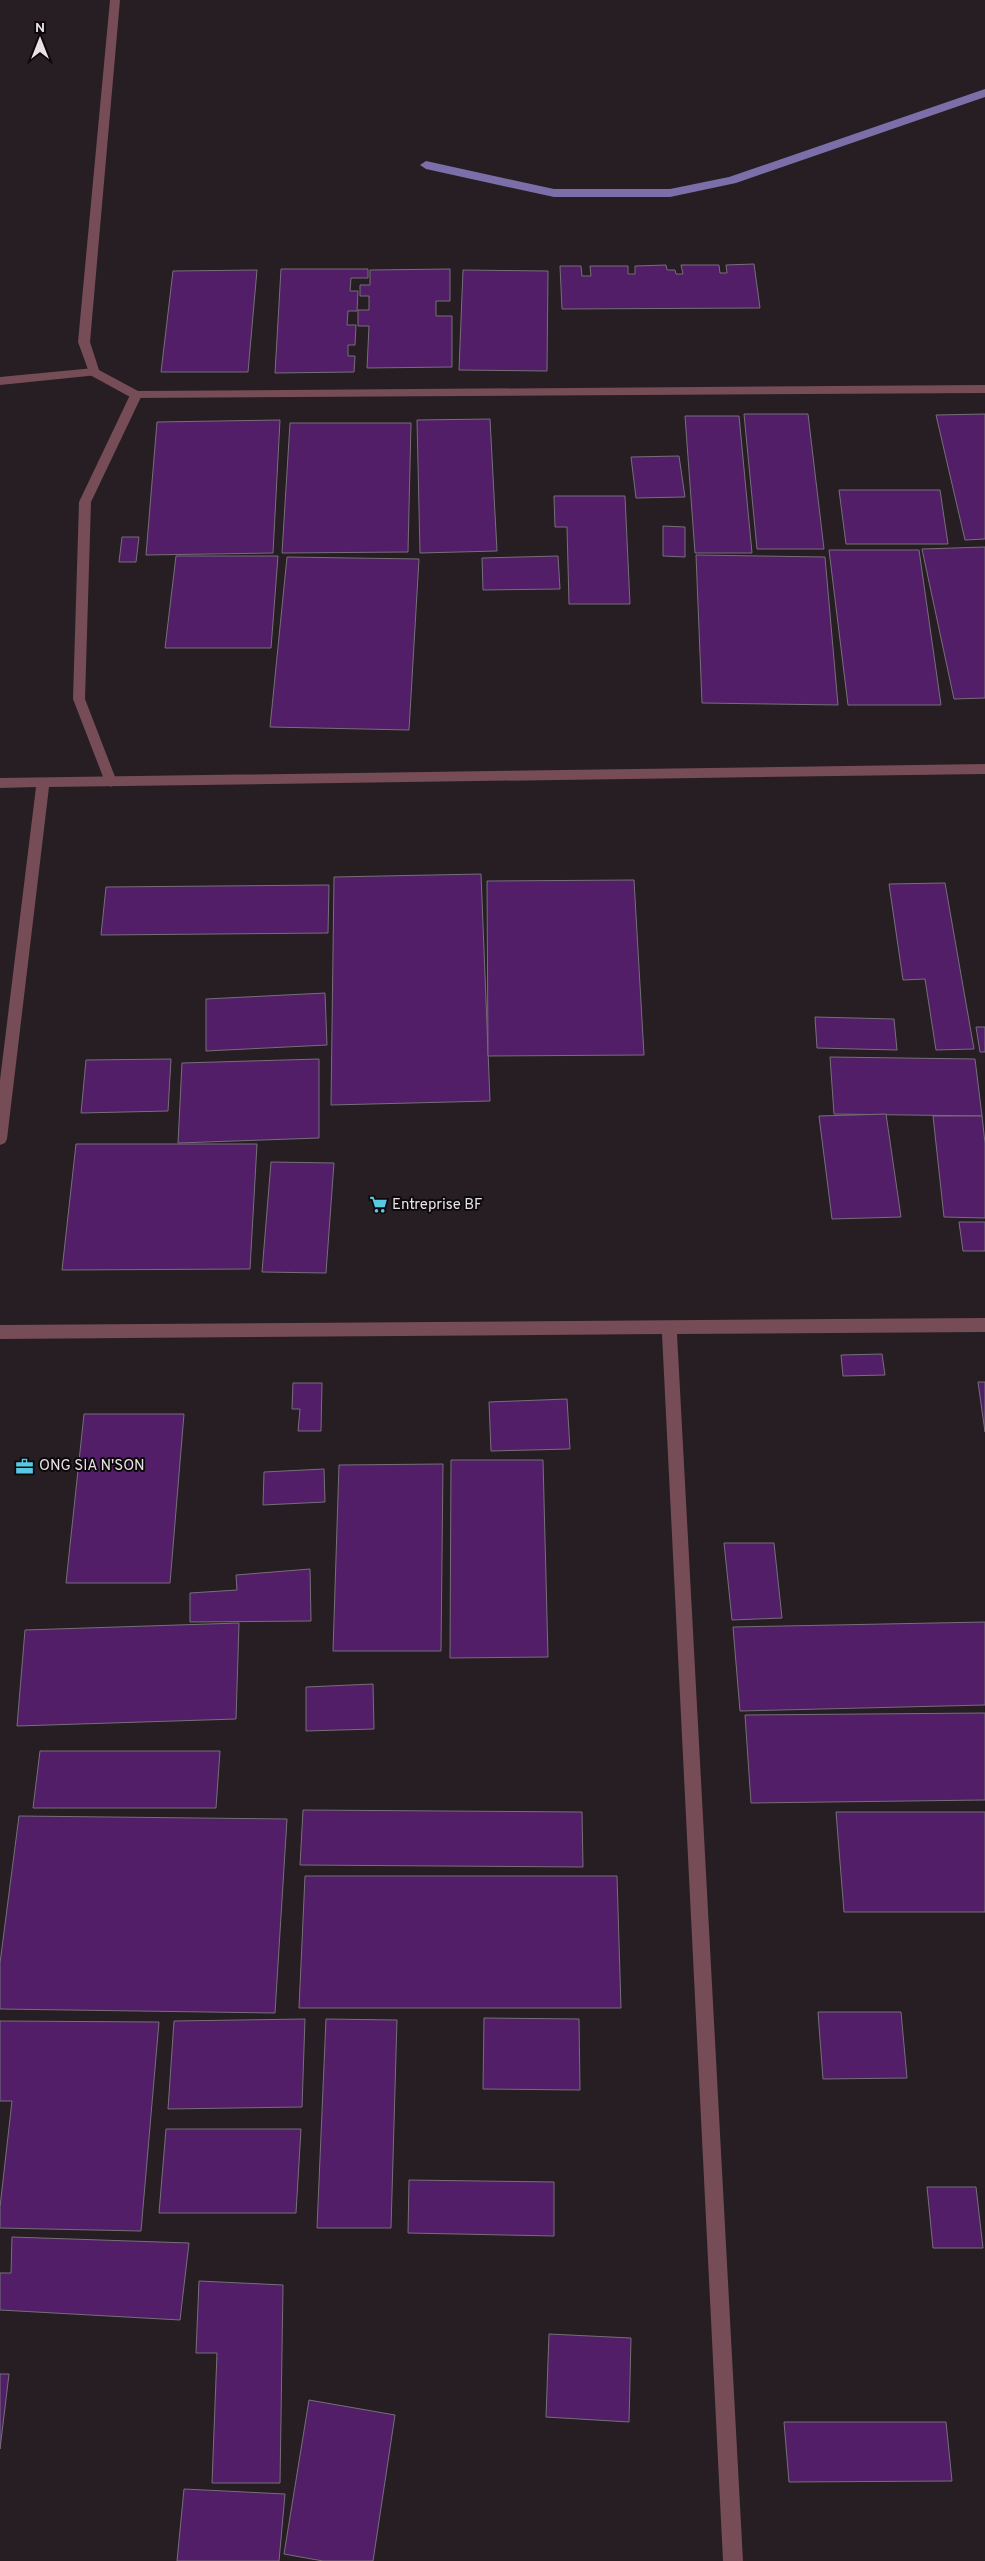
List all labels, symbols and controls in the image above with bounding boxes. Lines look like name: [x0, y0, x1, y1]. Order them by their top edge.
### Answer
north arrow: [15, 15, 65, 65]
text: N: [35, 20, 45, 37]
supermarket icon: Entreprise BF: [368, 1195, 388, 1215]
place label: Entreprise BF: [392, 1196, 483, 1215]
office icon: ONG SIA N'SON: [15, 1456, 35, 1476]
place label: ONG SIA N'SON: [39, 1457, 145, 1476]

